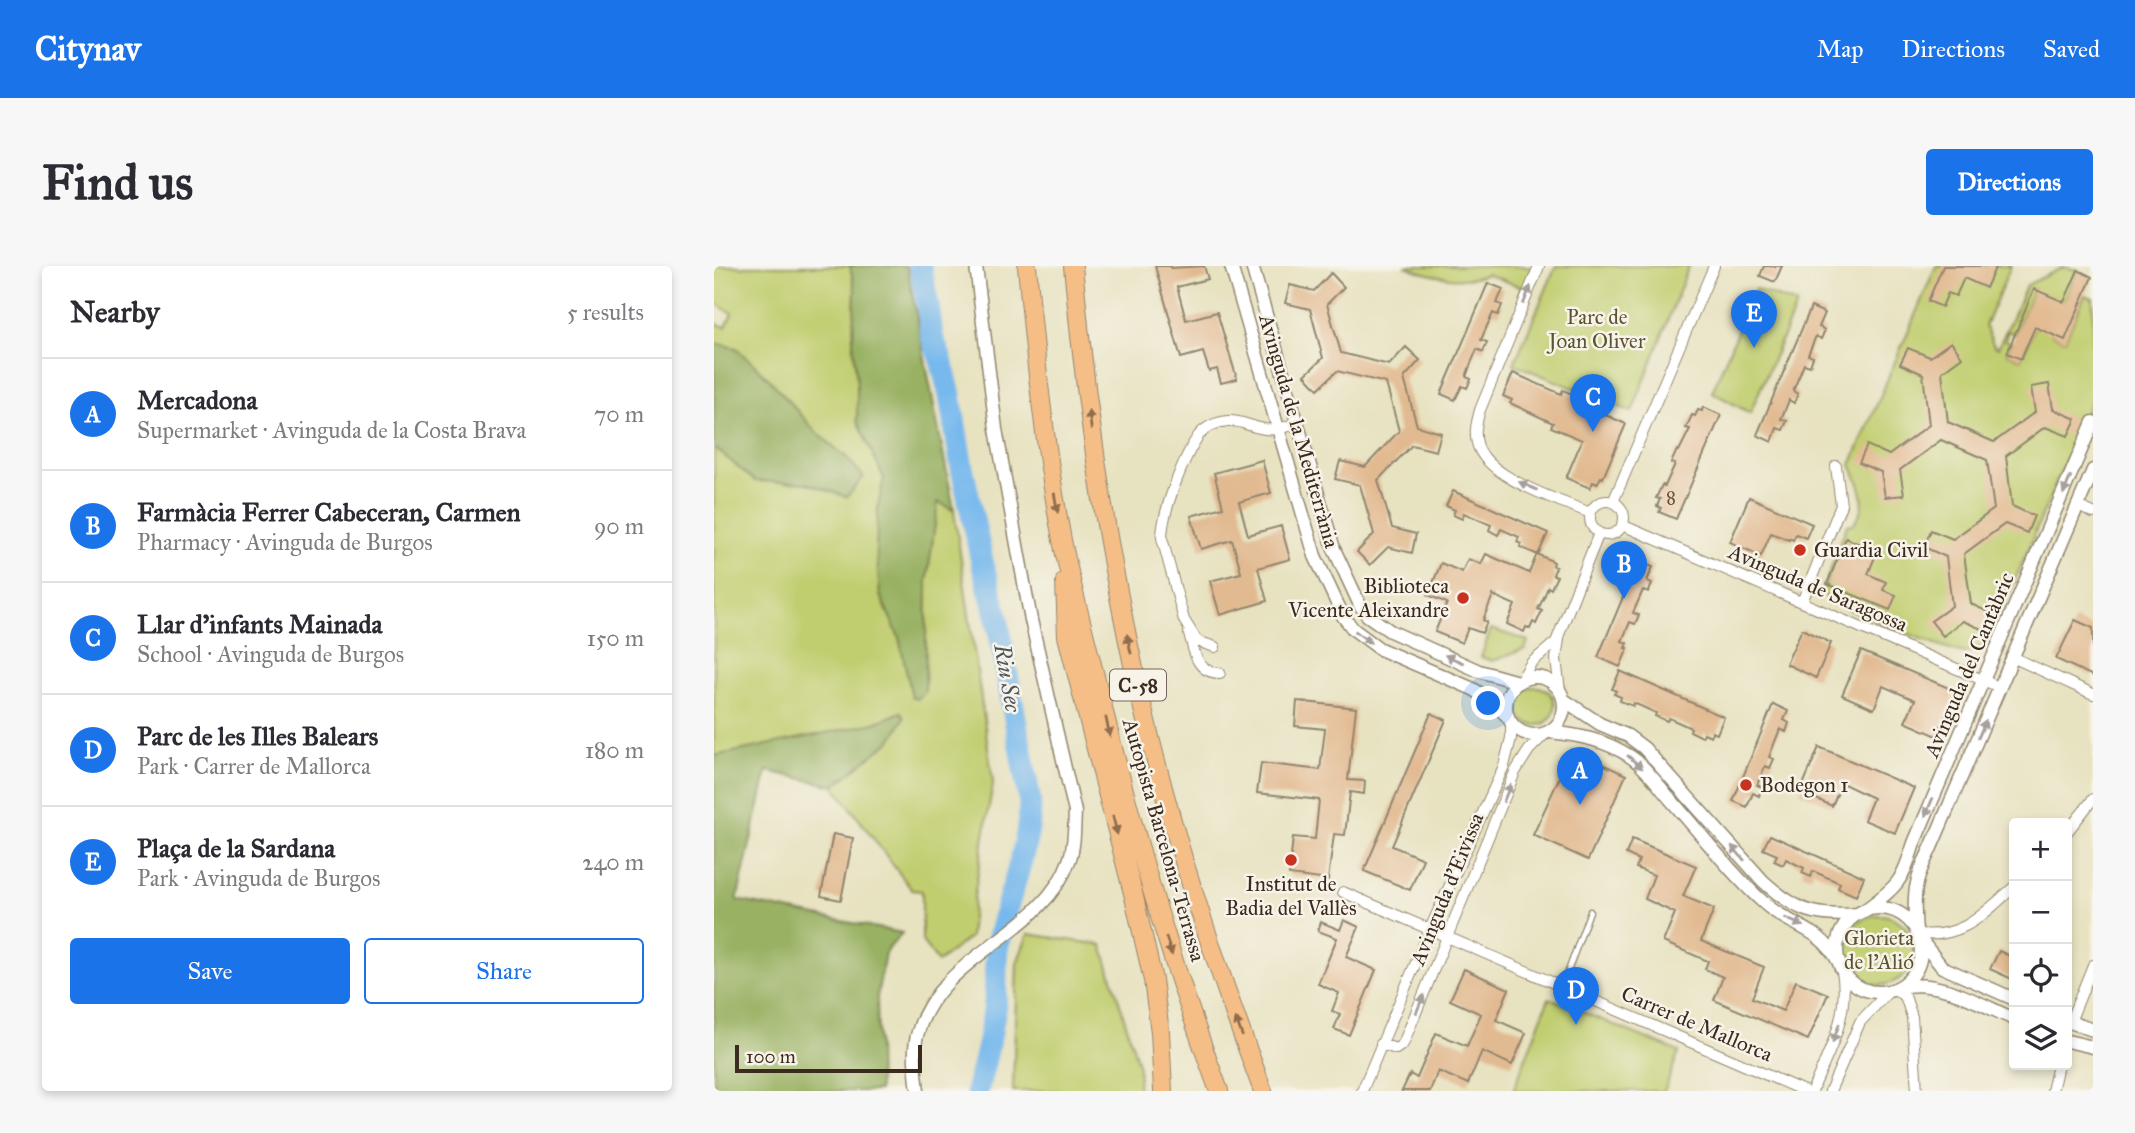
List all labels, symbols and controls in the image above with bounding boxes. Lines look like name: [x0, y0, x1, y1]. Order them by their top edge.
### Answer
text: Citynav: [35, 29, 141, 69]
text: Map: [1817, 34, 1864, 64]
text: Directions: [1902, 34, 2005, 64]
text: Saved: [2043, 34, 2100, 64]
button: Directions: [1926, 149, 2093, 215]
text: Find us: [42, 153, 193, 212]
one-way arrow: [1522, 284, 1533, 305]
pin: E: [1731, 290, 1777, 348]
text: Nearby: [70, 294, 160, 330]
text: 5 results: [567, 298, 644, 326]
park label: Parc de Joan Oliver: [1546, 304, 1646, 354]
street label: Avinguda de la Mediterrània: [1253, 310, 1345, 551]
pin: C: [1570, 374, 1616, 432]
text: Mercadona: [137, 384, 257, 416]
text: A: [85, 400, 101, 428]
text: 70 m: [594, 400, 644, 428]
one-way arrow: [1084, 409, 1095, 431]
text: Supermarket · Avinguda de la Costa Brava: [137, 416, 526, 444]
one-way arrow: [2061, 474, 2072, 495]
one-way arrow: [1517, 480, 1538, 491]
house number: 8: [1666, 487, 1676, 509]
one-way arrow: [1051, 492, 1062, 514]
text: Farmàcia Ferrer Cabeceran, Carmen: [137, 496, 521, 528]
text: B: [85, 512, 101, 540]
text: 90 m: [594, 512, 644, 540]
text: Pharmacy · Avinguda de Burgos: [137, 528, 433, 556]
place label: Guardia Civil: [1814, 537, 1929, 563]
street label: Avinguda de Saragossa: [1724, 538, 1912, 638]
pin: B: [1601, 541, 1647, 599]
marker: Guardia Civil: [1792, 542, 1808, 558]
street label: Avinguda del Cantàbric: [1918, 568, 2020, 762]
place label: Biblioteca Vicente Aleixandre: [1287, 573, 1449, 623]
marker: Biblioteca Vicente Aleixandre: [1455, 590, 1471, 606]
text: Llar d'infants Mainada: [137, 608, 382, 640]
text: C: [85, 624, 101, 652]
text: 150 m: [587, 624, 644, 652]
one-way arrow: [1354, 630, 1372, 645]
one-way arrow: [1124, 633, 1135, 655]
text: School · Avinguda de Burgos: [137, 640, 404, 668]
water label: Riu Sec: [988, 641, 1028, 715]
one-way arrow: [1444, 653, 1464, 665]
road number: C-58: [1110, 670, 1166, 700]
your location: [1471, 686, 1505, 720]
street label: Autopista Barcelona-Terrassa: [1117, 715, 1211, 965]
one-way arrow: [1103, 717, 1114, 739]
one-way arrow: [1976, 718, 1987, 739]
text: Parc de les Illes Balears: [137, 720, 378, 752]
text: D: [84, 736, 102, 764]
text: 180 m: [585, 736, 644, 764]
pin: A: [1557, 747, 1603, 805]
text: Park · Carrer de Mallorca: [137, 752, 371, 780]
one-way arrow: [1627, 754, 1644, 769]
place label: Bodegon 1: [1760, 772, 1849, 798]
marker: Bodegon 1: [1738, 777, 1754, 793]
one-way arrow: [1501, 783, 1512, 804]
one-way arrow: [1924, 796, 1935, 817]
street label: Avinguda d'Eivissa: [1404, 809, 1489, 970]
one-way arrow: [1110, 814, 1121, 836]
map controls: [2009, 818, 2072, 1070]
button: +: [2009, 818, 2072, 881]
text: Plaça de la Sardana: [137, 832, 335, 864]
one-way arrow: [1731, 845, 1747, 862]
text: E: [85, 848, 101, 876]
text: 240 m: [582, 848, 644, 876]
marker: Institut de Badia del Vallès: [1283, 852, 1299, 868]
text: Park · Avinguda de Burgos: [137, 864, 380, 892]
place label: Institut de Badia del Vallès: [1225, 871, 1357, 921]
button: −: [2009, 881, 2072, 944]
one-way arrow: [1784, 916, 1804, 928]
park label: Glorieta de l'Alió: [1844, 925, 1914, 975]
one-way arrow: [1164, 936, 1175, 957]
button: Save: [70, 938, 350, 1004]
button: Share: [364, 938, 644, 1004]
button: locate: [2009, 944, 2072, 1007]
pin: D: [1553, 967, 1599, 1025]
street label: Carrer de Mallorca: [1617, 980, 1777, 1068]
one-way arrow: [1415, 993, 1426, 1014]
button: layers: [2009, 1007, 2072, 1070]
one-way arrow: [1233, 1016, 1244, 1037]
one-way arrow: [1830, 1022, 1841, 1043]
scale bar: [735, 1042, 922, 1074]
text: 100 m: [746, 1045, 796, 1068]

